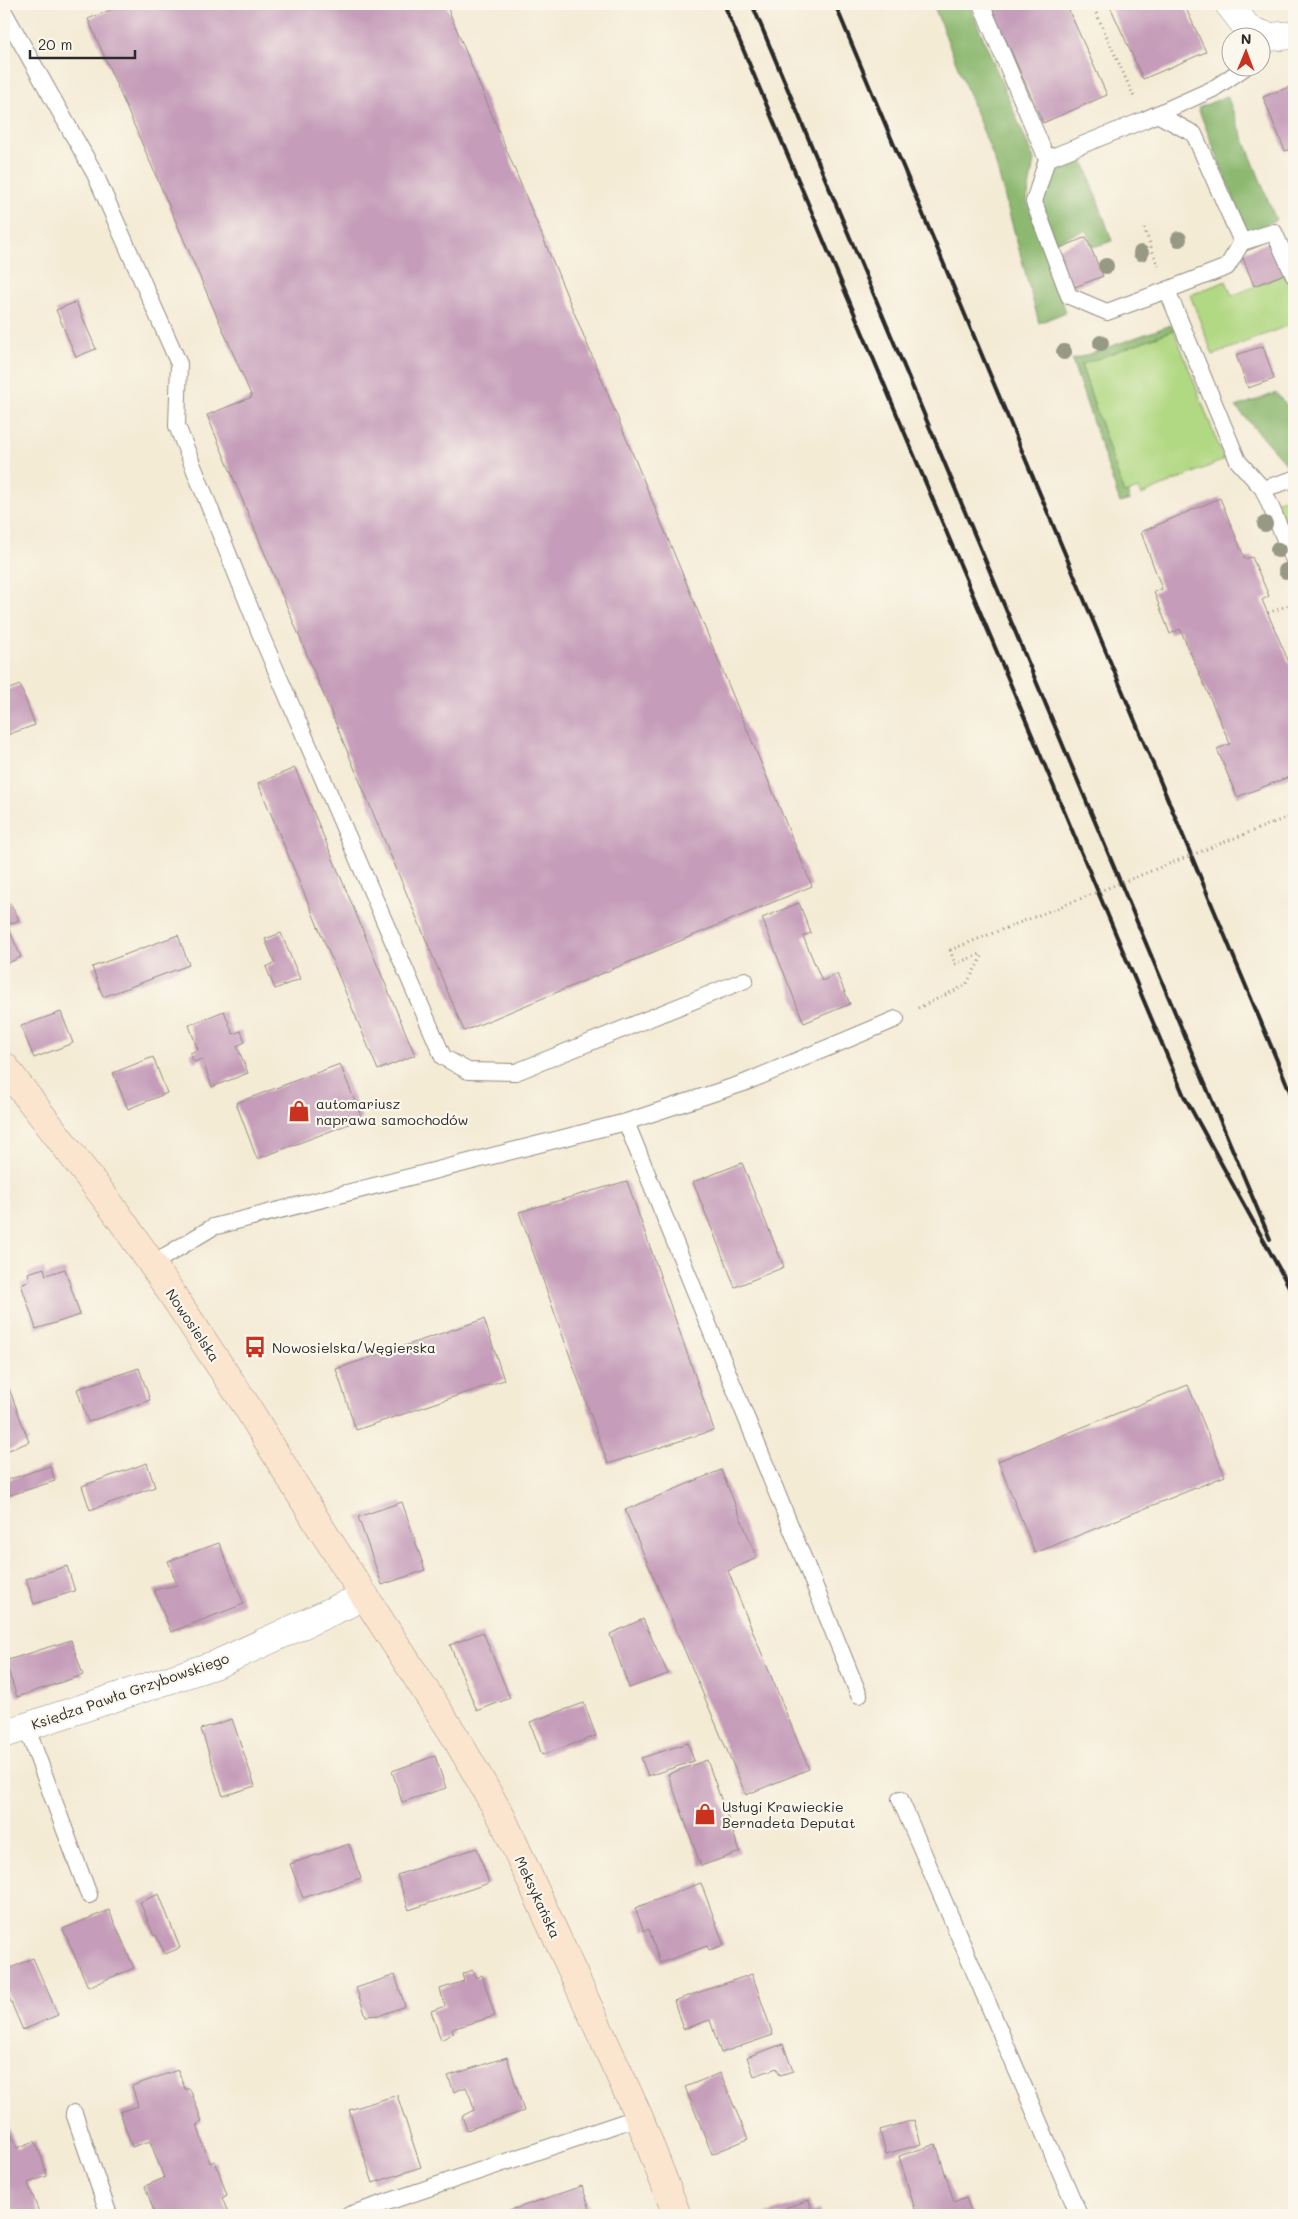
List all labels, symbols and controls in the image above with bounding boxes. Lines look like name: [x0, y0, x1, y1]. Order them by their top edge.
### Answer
scale bar: [30, 28, 135, 60]
north arrow: [1220, 28, 1270, 78]
text: N: [1241, 29, 1252, 48]
text: 20 m: [38, 34, 72, 54]
place label: automariusz naprawa samochodów: [316, 1094, 468, 1129]
shop icon: automariusz naprawa samochodów: [286, 1098, 312, 1124]
street label: Nowosielska: [162, 1285, 224, 1365]
bus stop icon: Nowosielska/Węgierska: [242, 1334, 268, 1360]
place label: Nowosielska/Węgierska: [272, 1338, 436, 1357]
street label: Księdza Pawła Grzybowskiego: [29, 1648, 231, 1734]
place label: Usługi Krawieckie Bernadeta Deputat: [722, 1797, 855, 1832]
shop icon: Usługi Krawieckie Bernadeta Deputat: [692, 1801, 718, 1827]
street label: Meksykańska: [511, 1853, 565, 1941]

